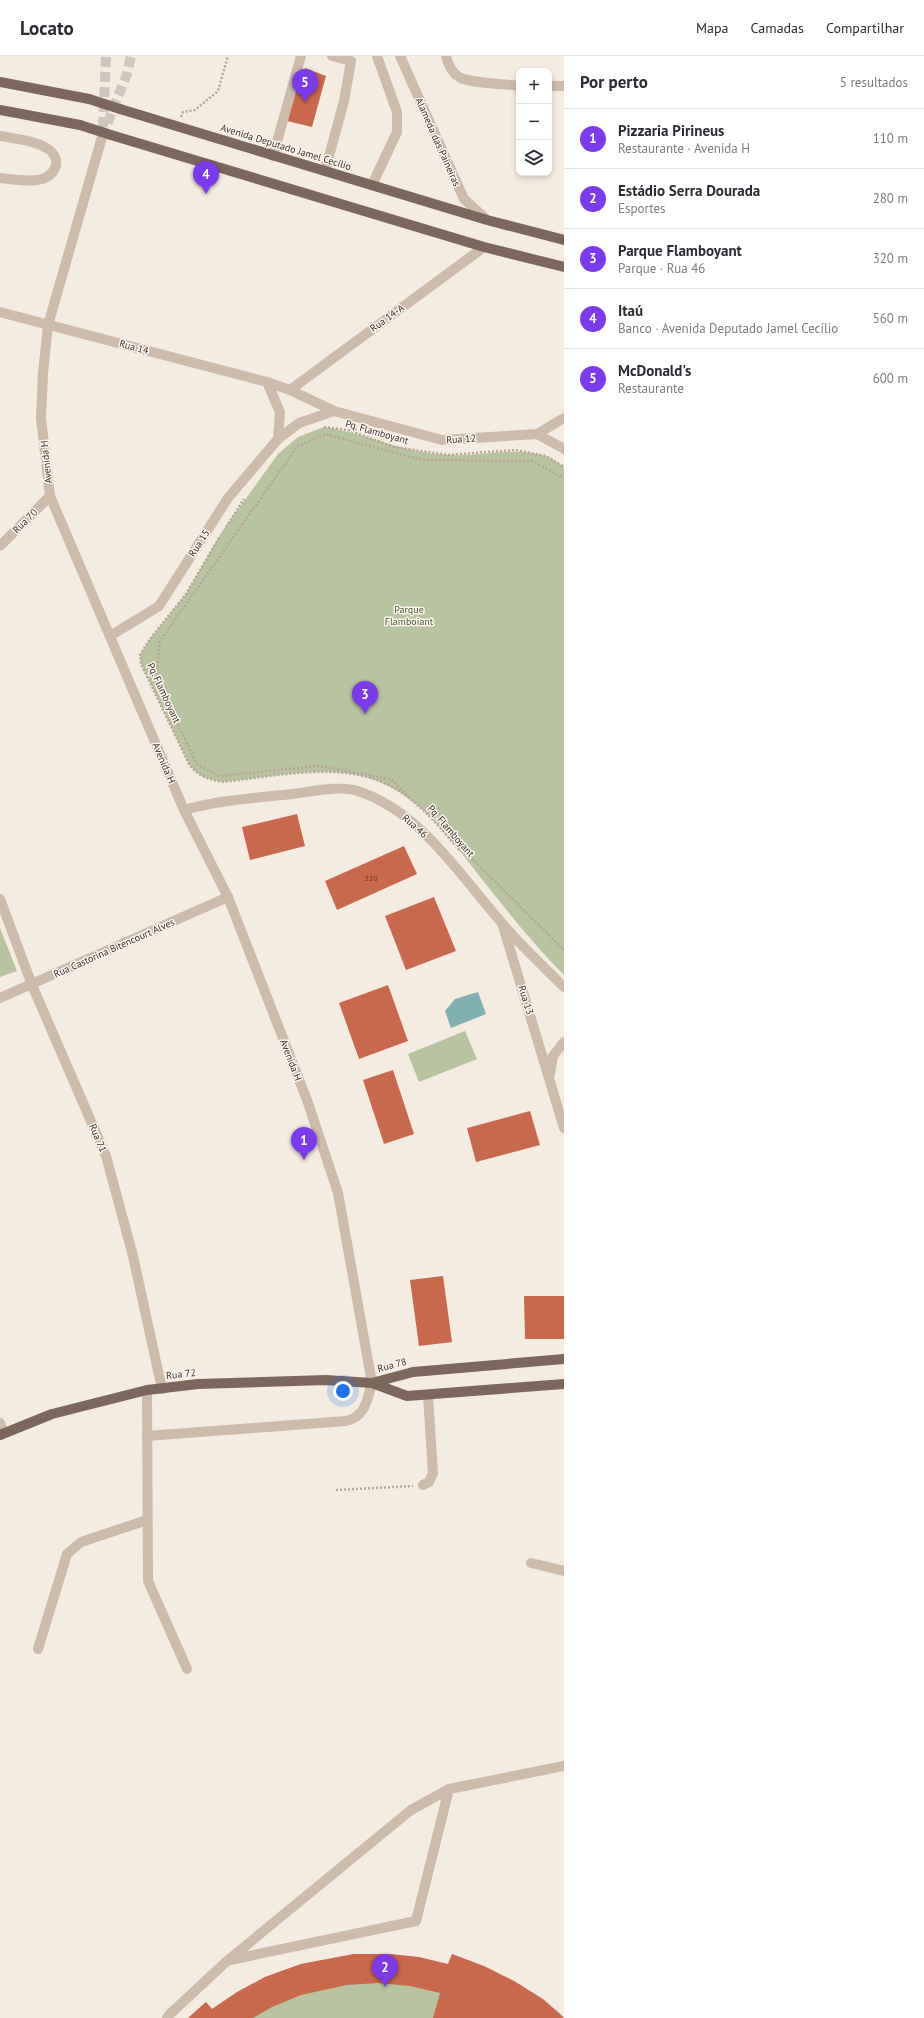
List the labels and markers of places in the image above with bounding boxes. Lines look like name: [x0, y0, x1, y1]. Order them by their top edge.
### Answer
pin: 5: [292, 69, 318, 102]
pin: 4: [193, 161, 219, 194]
pin: 3: [352, 681, 378, 714]
pin: 1: [291, 1127, 317, 1160]
pin: 2: [372, 1954, 398, 1987]

